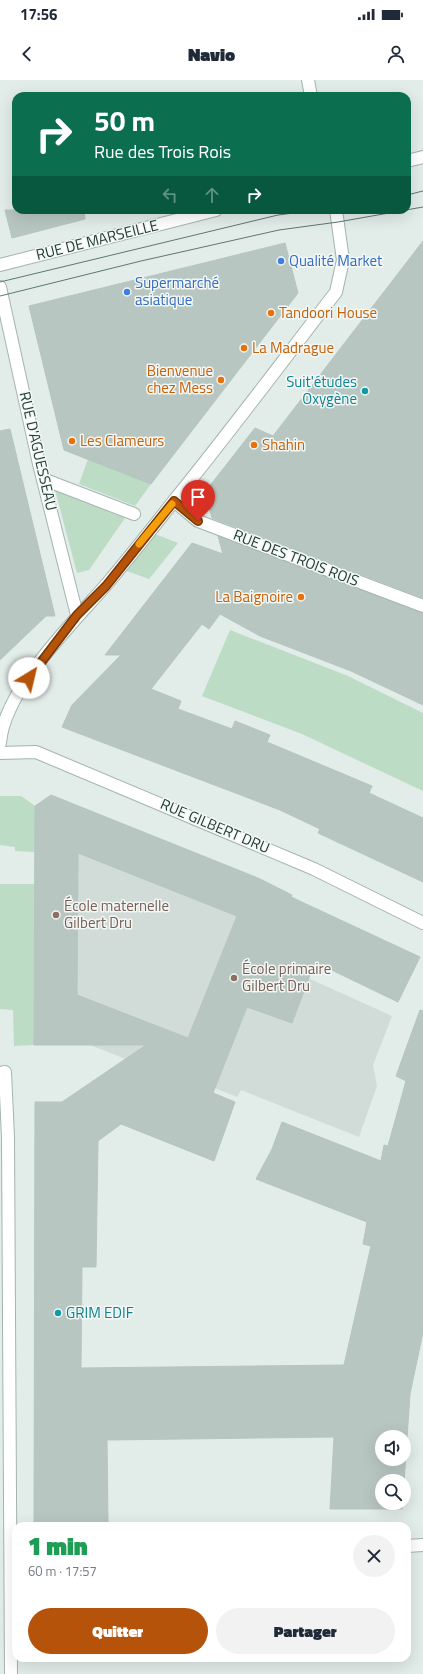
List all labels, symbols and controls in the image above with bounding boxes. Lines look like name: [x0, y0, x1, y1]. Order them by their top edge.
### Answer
text: 17:56: [20, 3, 57, 26]
text: Navio: [188, 41, 235, 68]
icon: back: [16, 43, 38, 65]
icon: person: [385, 43, 407, 65]
text: 50 m: [94, 99, 155, 142]
icon: right: [28, 108, 80, 160]
text: Rue des Trois Rois: [94, 138, 231, 165]
icon: left: [159, 184, 181, 206]
icon: ahead: [201, 184, 223, 206]
icon: right: [243, 184, 265, 206]
street label: RUE DE MARSEILLE: [33, 213, 160, 266]
place label: Qualité Market: [289, 249, 383, 272]
marker: Qualité Market: [276, 256, 286, 266]
place label: Supermarché asiatique: [135, 271, 219, 311]
marker: Supermarché asiatique: [122, 287, 132, 297]
place label: Tandoori House: [279, 301, 377, 324]
marker: Tandoori House: [266, 308, 276, 318]
place label: La Madrague: [252, 336, 334, 359]
marker: La Madrague: [239, 343, 249, 353]
place label: Bienvenue chez Mess: [147, 359, 213, 399]
place label: Suit'études Oxygène: [286, 370, 357, 410]
marker: Bienvenue chez Mess: [216, 375, 226, 385]
marker: Suit'études Oxygène: [360, 386, 370, 396]
street label: RUE D'AGUESSEAU: [14, 389, 63, 513]
place label: Les Clameurs: [80, 429, 164, 452]
place label: Shahin: [262, 433, 305, 456]
marker: Les Clameurs: [67, 436, 77, 446]
marker: Shahin: [249, 440, 259, 450]
pin: [181, 480, 215, 521]
icon: arrive: [187, 486, 209, 508]
street label: RUE DES TROIS ROIS: [230, 523, 362, 592]
place label: La Baignoire: [215, 585, 293, 608]
marker: La Baignoire: [296, 592, 306, 602]
position arrow: [8, 657, 50, 699]
street label: RUE GILBERT DRU: [157, 792, 274, 859]
place label: École maternelle Gilbert Dru: [64, 894, 169, 934]
marker: École maternelle Gilbert Dru: [51, 910, 61, 920]
place label: École primaire Gilbert Dru: [242, 957, 331, 997]
marker: École primaire Gilbert Dru: [229, 973, 239, 983]
place label: GRIM EDIF: [66, 1301, 134, 1324]
marker: GRIM EDIF: [53, 1308, 63, 1318]
map controls: [375, 1430, 411, 1510]
button: sound: [375, 1430, 411, 1466]
button: search: [375, 1474, 411, 1510]
text: 1 min: [28, 1528, 88, 1564]
button: close: [353, 1535, 395, 1577]
text: 60 m · 17:57: [28, 1561, 97, 1581]
button: Quitter: [28, 1608, 208, 1654]
button: Partager: [216, 1608, 395, 1654]

